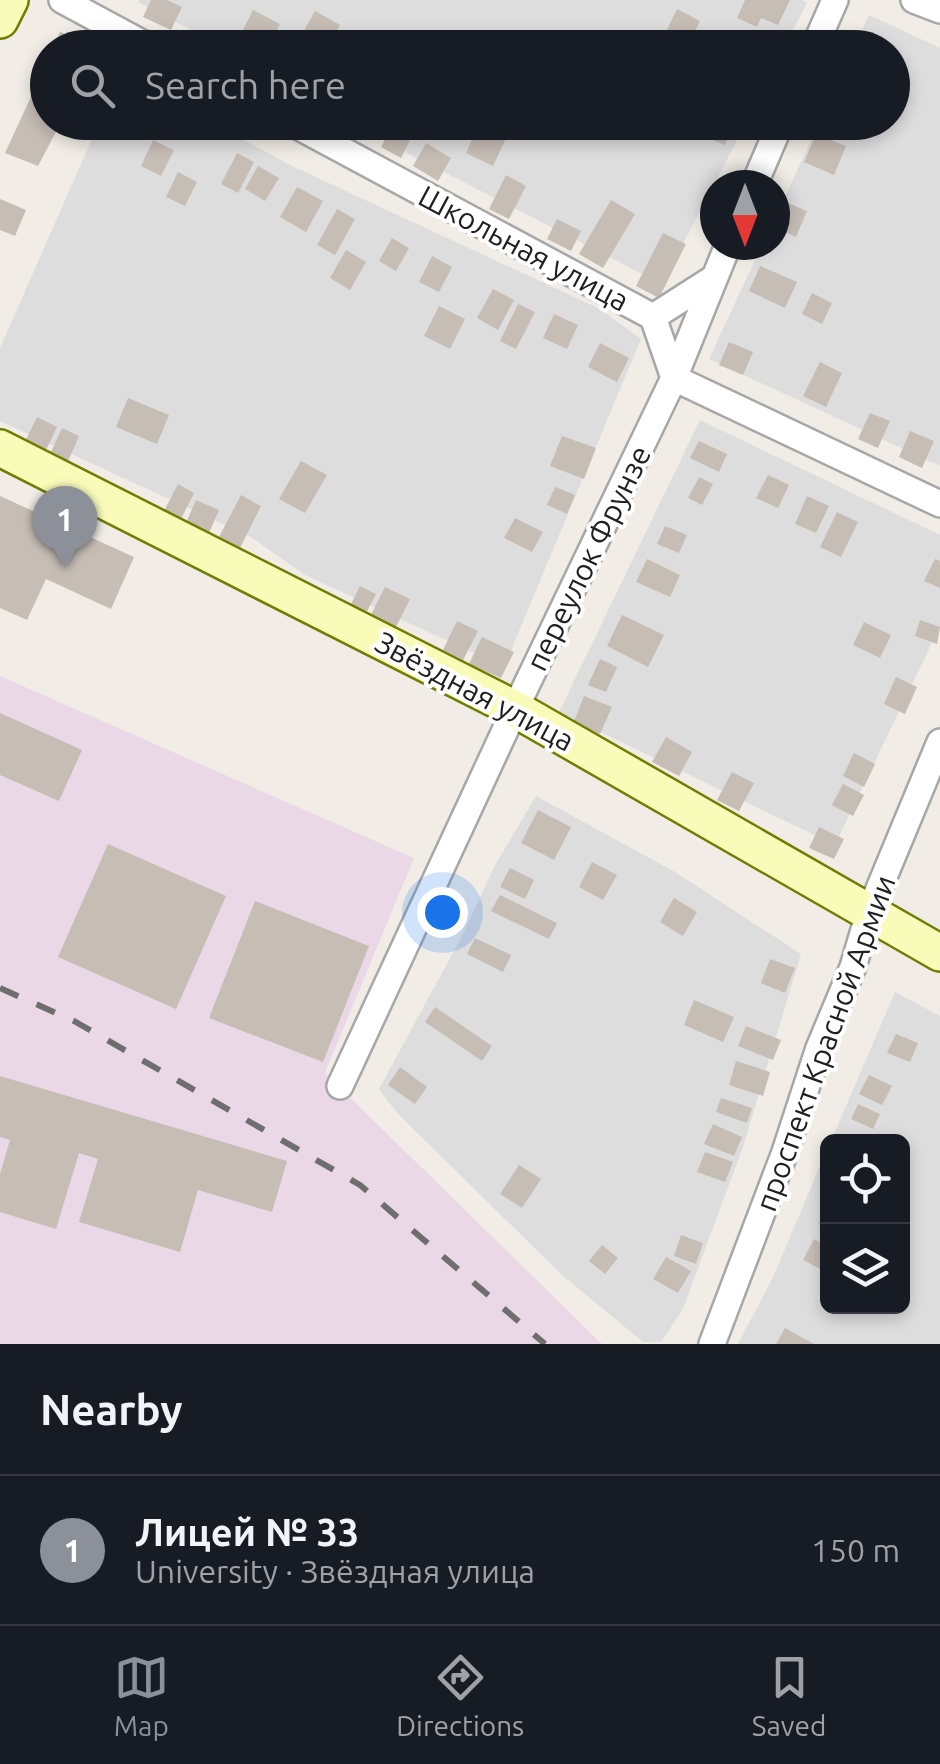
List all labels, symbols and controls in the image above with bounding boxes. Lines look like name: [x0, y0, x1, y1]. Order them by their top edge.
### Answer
search box: [30, 30, 910, 140]
icon: search: [65, 58, 120, 113]
text: Search here: [145, 64, 346, 106]
north arrow: [700, 170, 790, 260]
street label: Школьная улица: [413, 178, 635, 318]
street label: переулок Фрунзе: [519, 440, 657, 676]
pin: 1: [32, 486, 98, 568]
street label: Звёздная улица: [370, 624, 580, 758]
street label: проспект Красной Армии: [748, 870, 902, 1216]
your location: [417, 887, 468, 938]
map controls: [820, 1134, 910, 1314]
button: locate: [820, 1134, 910, 1224]
button: layers: [820, 1224, 910, 1314]
text: Nearby: [40, 1386, 183, 1433]
text: Лицей № 33: [135, 1511, 359, 1553]
text: 1: [63, 1532, 82, 1568]
text: 150 m: [811, 1532, 900, 1568]
text: University · Звёздная улица: [135, 1553, 535, 1589]
tab: Map: [114, 1650, 169, 1741]
tab: Directions: [396, 1650, 524, 1741]
tab: Saved: [752, 1650, 826, 1741]

